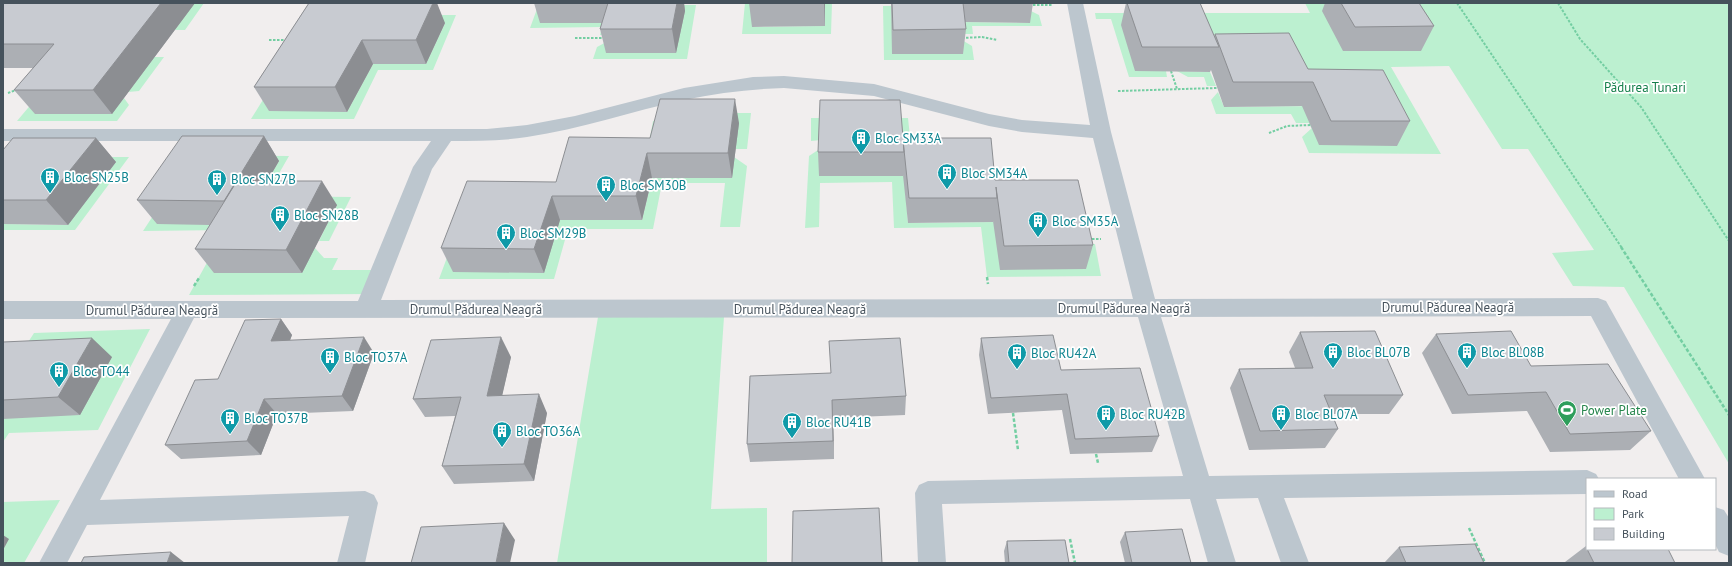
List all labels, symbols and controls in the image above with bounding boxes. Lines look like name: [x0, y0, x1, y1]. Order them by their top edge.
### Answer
park label: Pădurea Tunari: [1604, 79, 1686, 96]
building icon: Bloc SM33A: [850, 127, 872, 155]
place label: Bloc SM33A: [875, 130, 942, 147]
building icon: Bloc SM34A: [936, 162, 958, 190]
place label: Bloc SM34A: [961, 165, 1028, 182]
building icon: Bloc SN25B: [39, 166, 61, 194]
building icon: Bloc SN27B: [206, 168, 228, 196]
place label: Bloc SN25B: [64, 169, 129, 186]
place label: Bloc SN27B: [231, 171, 296, 188]
building icon: Bloc SM30B: [595, 174, 617, 202]
place label: Bloc SM30B: [620, 177, 686, 194]
building icon: Bloc SN28B: [269, 204, 291, 232]
place label: Bloc SN28B: [294, 207, 359, 224]
building icon: Bloc SM35A: [1027, 210, 1049, 238]
place label: Bloc SM35A: [1052, 213, 1119, 230]
building icon: Bloc SM29B: [495, 222, 517, 250]
place label: Bloc SM29B: [520, 225, 586, 242]
street label: Drumul Pădurea Neagră: [1382, 299, 1514, 316]
street label: Drumul Pădurea Neagră: [1058, 300, 1190, 317]
street label: Drumul Pădurea Neagră: [410, 301, 542, 318]
street label: Drumul Pădurea Neagră: [734, 301, 866, 318]
street label: Drumul Pădurea Neagră: [86, 302, 218, 319]
building icon: Bloc BL07B: [1322, 341, 1344, 369]
building icon: Bloc BL08B: [1456, 341, 1478, 369]
building icon: Bloc RU42A: [1006, 342, 1028, 370]
place label: Bloc BL07B: [1347, 344, 1410, 361]
place label: Bloc BL08B: [1481, 344, 1544, 361]
place label: Bloc RU42A: [1031, 345, 1097, 362]
building icon: Bloc TO37A: [319, 346, 341, 374]
place label: Bloc TO37A: [344, 349, 408, 366]
building icon: Bloc TO44: [48, 360, 70, 388]
place label: Bloc TO44: [73, 363, 130, 380]
sports icon: Power Plate: [1556, 399, 1578, 427]
place label: Power Plate: [1581, 402, 1647, 419]
building icon: Bloc RU42B: [1095, 403, 1117, 431]
building icon: Bloc BL07A: [1270, 403, 1292, 431]
place label: Bloc RU42B: [1120, 406, 1185, 423]
place label: Bloc BL07A: [1295, 406, 1358, 423]
building icon: Bloc TO37B: [219, 407, 241, 435]
place label: Bloc TO37B: [244, 410, 308, 427]
building icon: Bloc RU41B: [781, 411, 803, 439]
place label: Bloc RU41B: [806, 414, 871, 431]
building icon: Bloc TO36A: [491, 420, 513, 448]
place label: Bloc TO36A: [516, 423, 581, 440]
legend: [1586, 478, 1716, 550]
text: Road: [1622, 486, 1647, 501]
text: Park: [1622, 506, 1644, 521]
text: Building: [1622, 526, 1665, 541]

